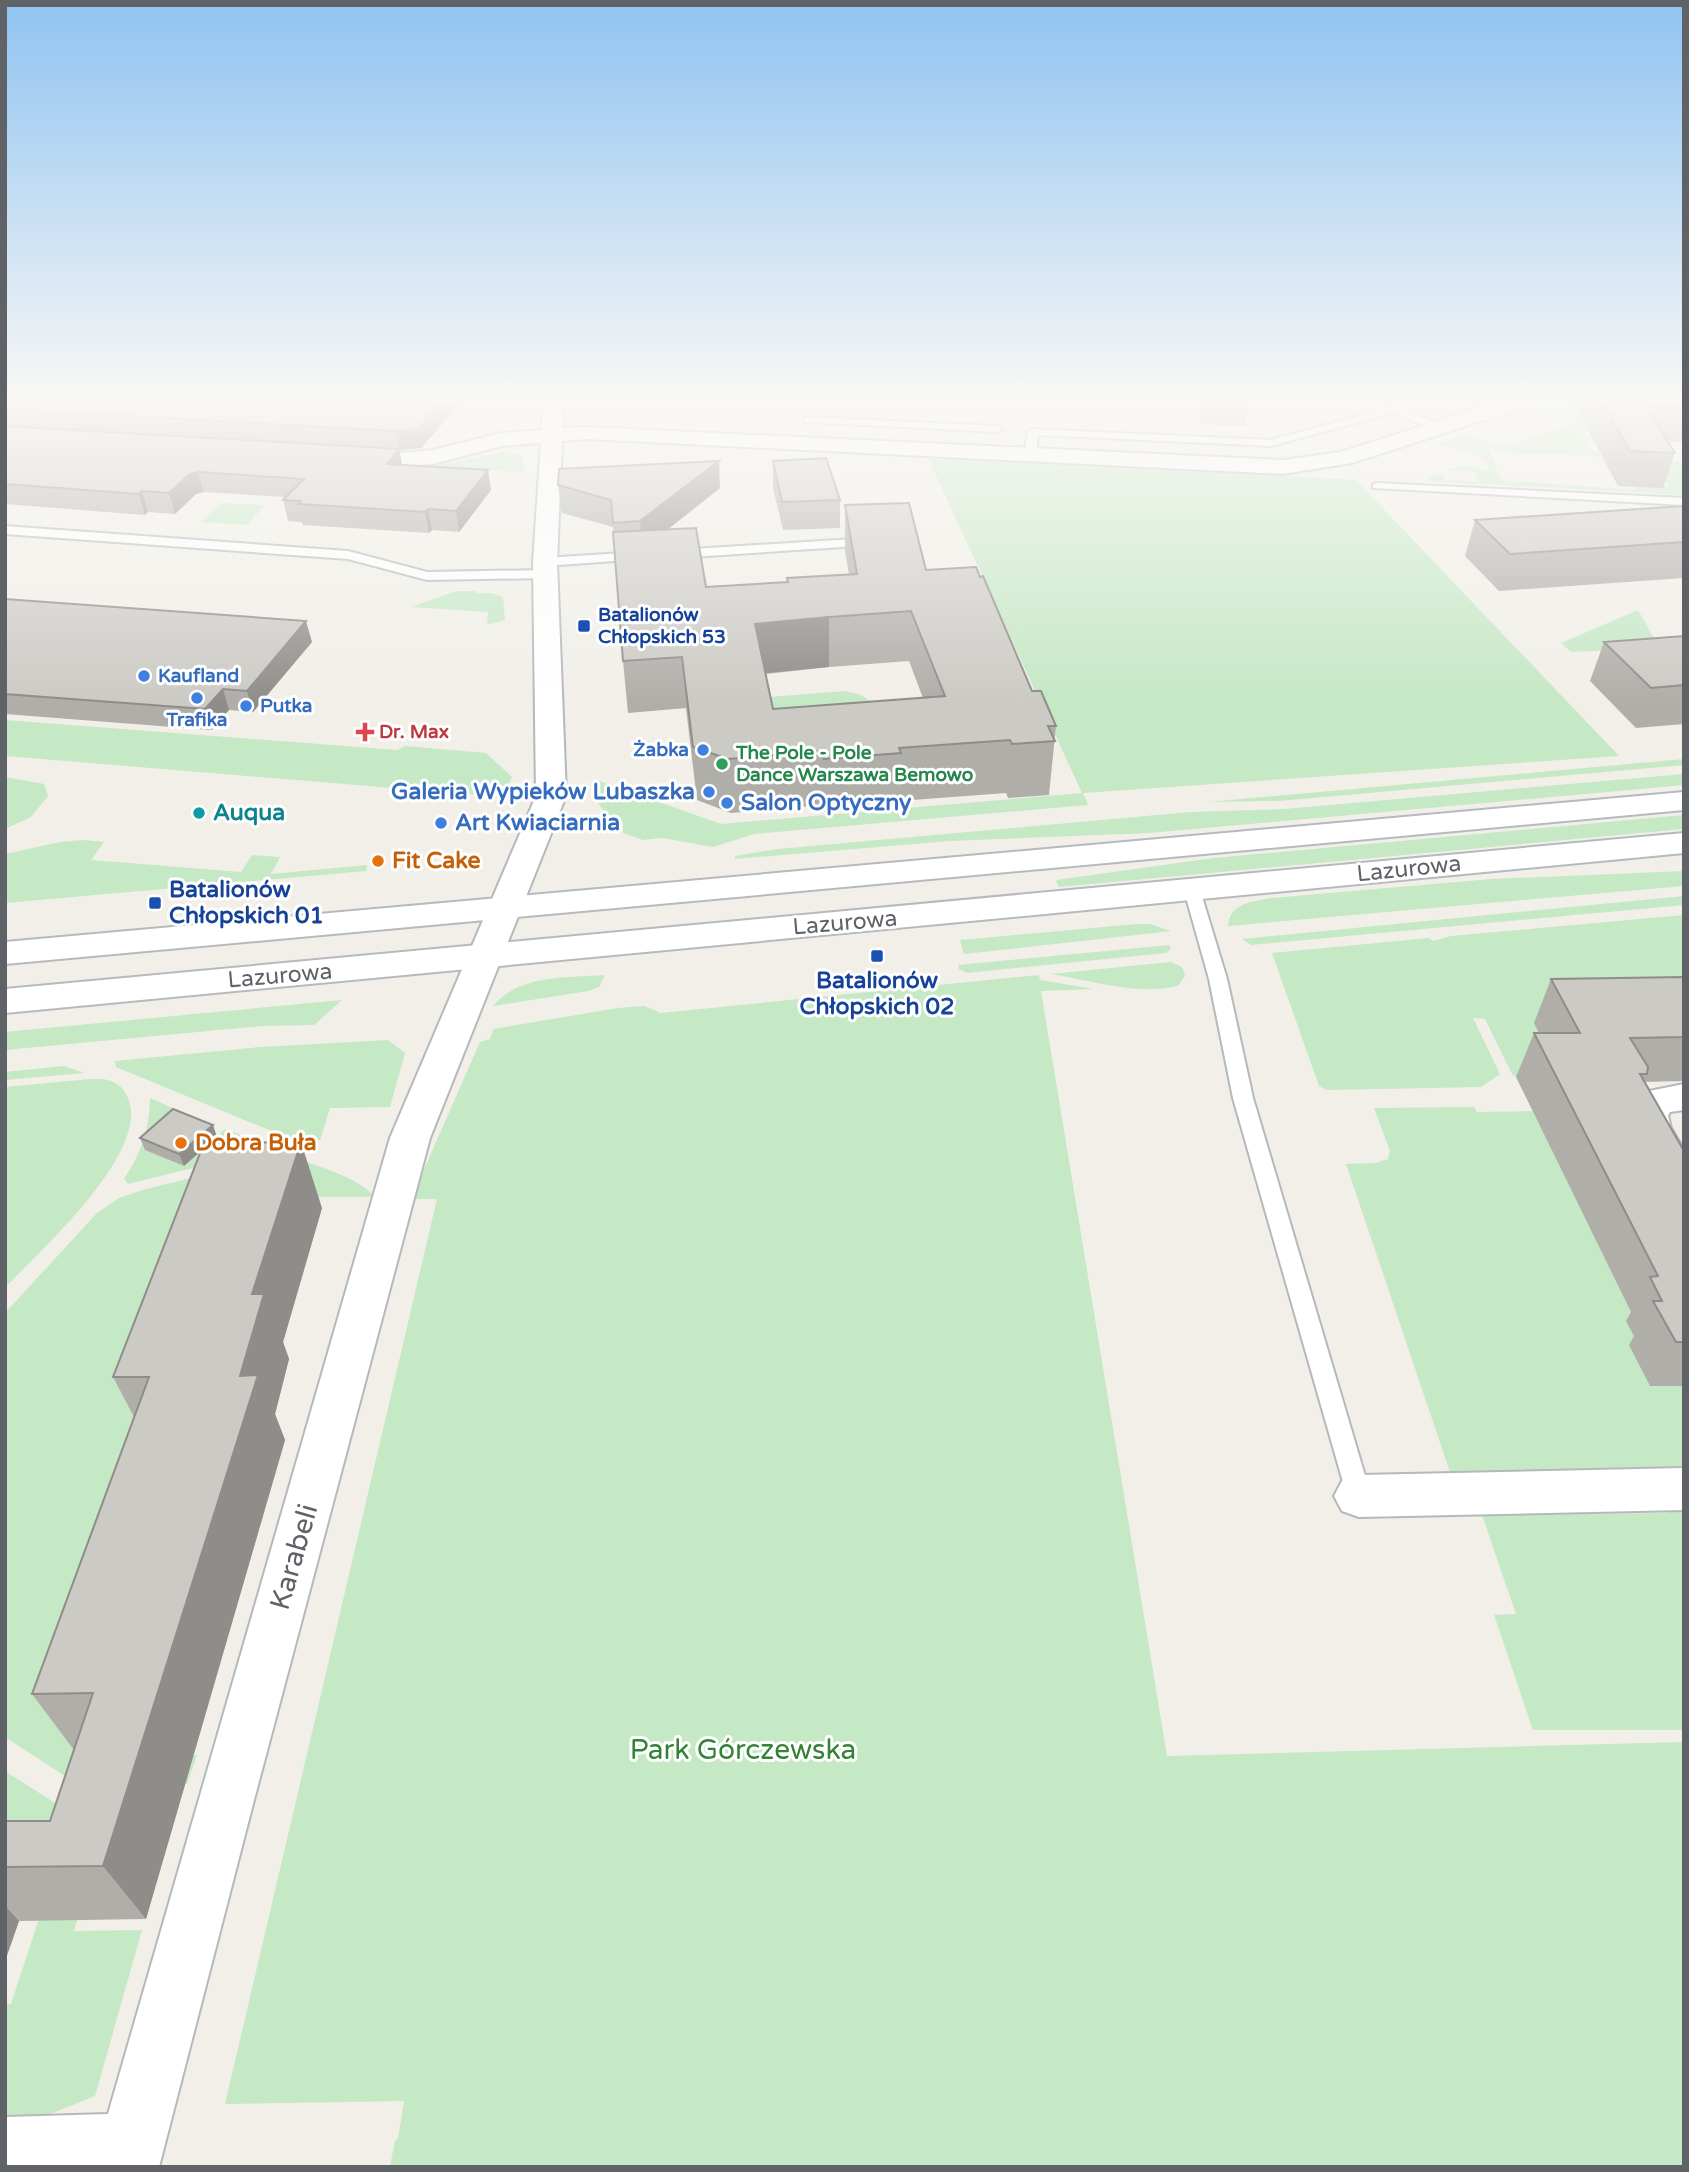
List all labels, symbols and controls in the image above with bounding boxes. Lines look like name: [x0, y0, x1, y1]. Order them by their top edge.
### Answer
place label: Batalionów Chłopskich 53: [598, 604, 726, 649]
marker: Batalionów Chłopskich 53: [576, 618, 592, 634]
place label: Kaufland: [158, 665, 239, 687]
marker: Kaufland: [136, 668, 152, 684]
marker: Trafika: [189, 690, 205, 706]
place label: Putka: [260, 695, 312, 717]
marker: Putka: [238, 698, 254, 714]
place label: Trafika: [165, 709, 228, 731]
place label: Dr. Max: [379, 721, 449, 743]
marker: Dr. Max: [357, 724, 373, 740]
place label: Żabka: [633, 739, 689, 761]
marker: Żabka: [695, 742, 711, 758]
place label: The Pole - Pole Dance Warszawa Bemowo: [735, 742, 973, 786]
marker: The Pole - Pole Dance Warszawa Bemowo: [714, 756, 730, 772]
place label: Galeria Wypieków Lubaszka: [391, 778, 695, 806]
marker: Galeria Wypieków Lubaszka: [701, 784, 717, 800]
place label: Salon Optyczny: [741, 789, 912, 817]
marker: Salon Optyczny: [719, 795, 735, 811]
place label: Auqua: [213, 799, 285, 827]
marker: Auqua: [191, 805, 207, 821]
place label: Art Kwiaciarnia: [455, 809, 620, 837]
marker: Art Kwiaciarnia: [433, 815, 449, 831]
place label: Fit Cake: [392, 847, 480, 875]
street label: Lazurowa: [1355, 850, 1463, 888]
marker: Fit Cake: [370, 853, 386, 869]
place label: Batalionów Chłopskich 01: [169, 876, 324, 930]
marker: Batalionów Chłopskich 01: [147, 895, 163, 911]
street label: Lazurowa: [792, 904, 898, 942]
marker: Batalionów Chłopskich 02: [869, 948, 885, 964]
street label: Lazurowa: [227, 957, 333, 995]
place label: Batalionów Chłopskich 02: [800, 967, 954, 1021]
place label: Dobra Buła: [195, 1129, 317, 1157]
marker: Dobra Buła: [173, 1135, 189, 1151]
street label: Karabeli: [263, 1500, 325, 1614]
park label: Park Górczewska: [630, 1733, 856, 1767]

